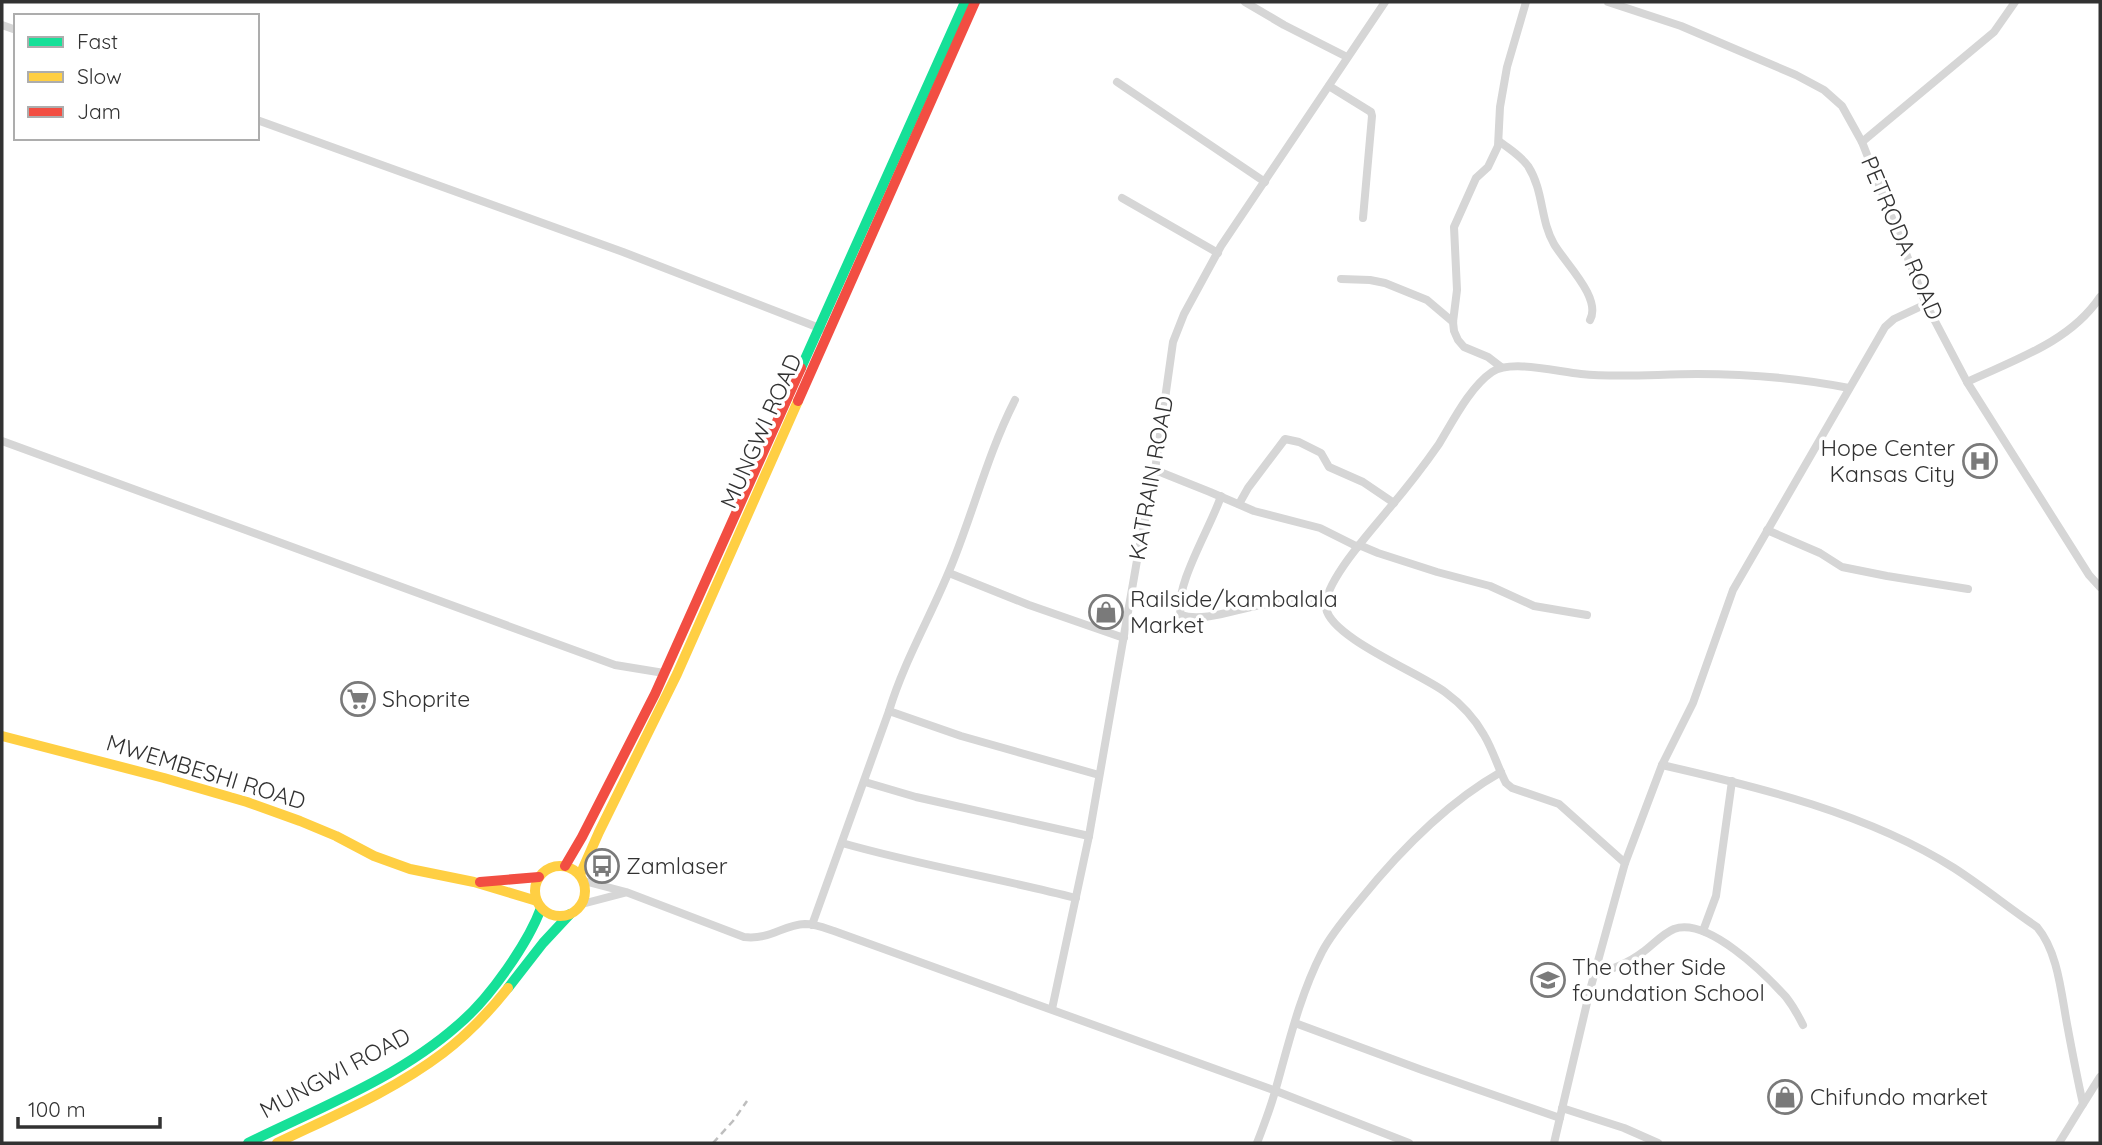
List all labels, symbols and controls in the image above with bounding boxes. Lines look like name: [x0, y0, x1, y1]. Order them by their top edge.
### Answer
legend: [14, 14, 259, 140]
text: Fast: [77, 28, 118, 54]
text: Slow: [77, 63, 122, 89]
text: Jam: [77, 98, 121, 124]
street label: PETRODA ROAD: [1855, 152, 1950, 324]
street label: MUNGWI ROAD: [713, 349, 808, 513]
street label: KATRAIN ROAD: [1122, 393, 1179, 562]
place label: Hope Center Kansas City: [1820, 433, 1955, 488]
hospital icon: Hope Center Kansas City: [1961, 442, 1999, 480]
place label: Railside/kambalala Market: [1130, 584, 1338, 639]
shop icon: Railside/kambalala Market: [1087, 593, 1125, 631]
supermarket icon: Shoprite: [339, 680, 377, 718]
place label: Shoprite: [382, 684, 470, 713]
street label: MWEMBESHI ROAD: [103, 727, 309, 816]
bus stop icon: Zamlaser: [583, 847, 621, 885]
place label: Zamlaser: [626, 851, 728, 880]
place label: The other Side foundation School: [1572, 952, 1765, 1007]
school or university icon: The other Side foundation School: [1529, 961, 1567, 999]
street label: MUNGWI ROAD: [255, 1021, 415, 1124]
shop icon: Chifundo market: [1766, 1078, 1804, 1116]
place label: Chifundo market: [1810, 1082, 1988, 1111]
scale bar: [18, 1086, 159, 1130]
text: 100 m: [28, 1096, 86, 1122]

